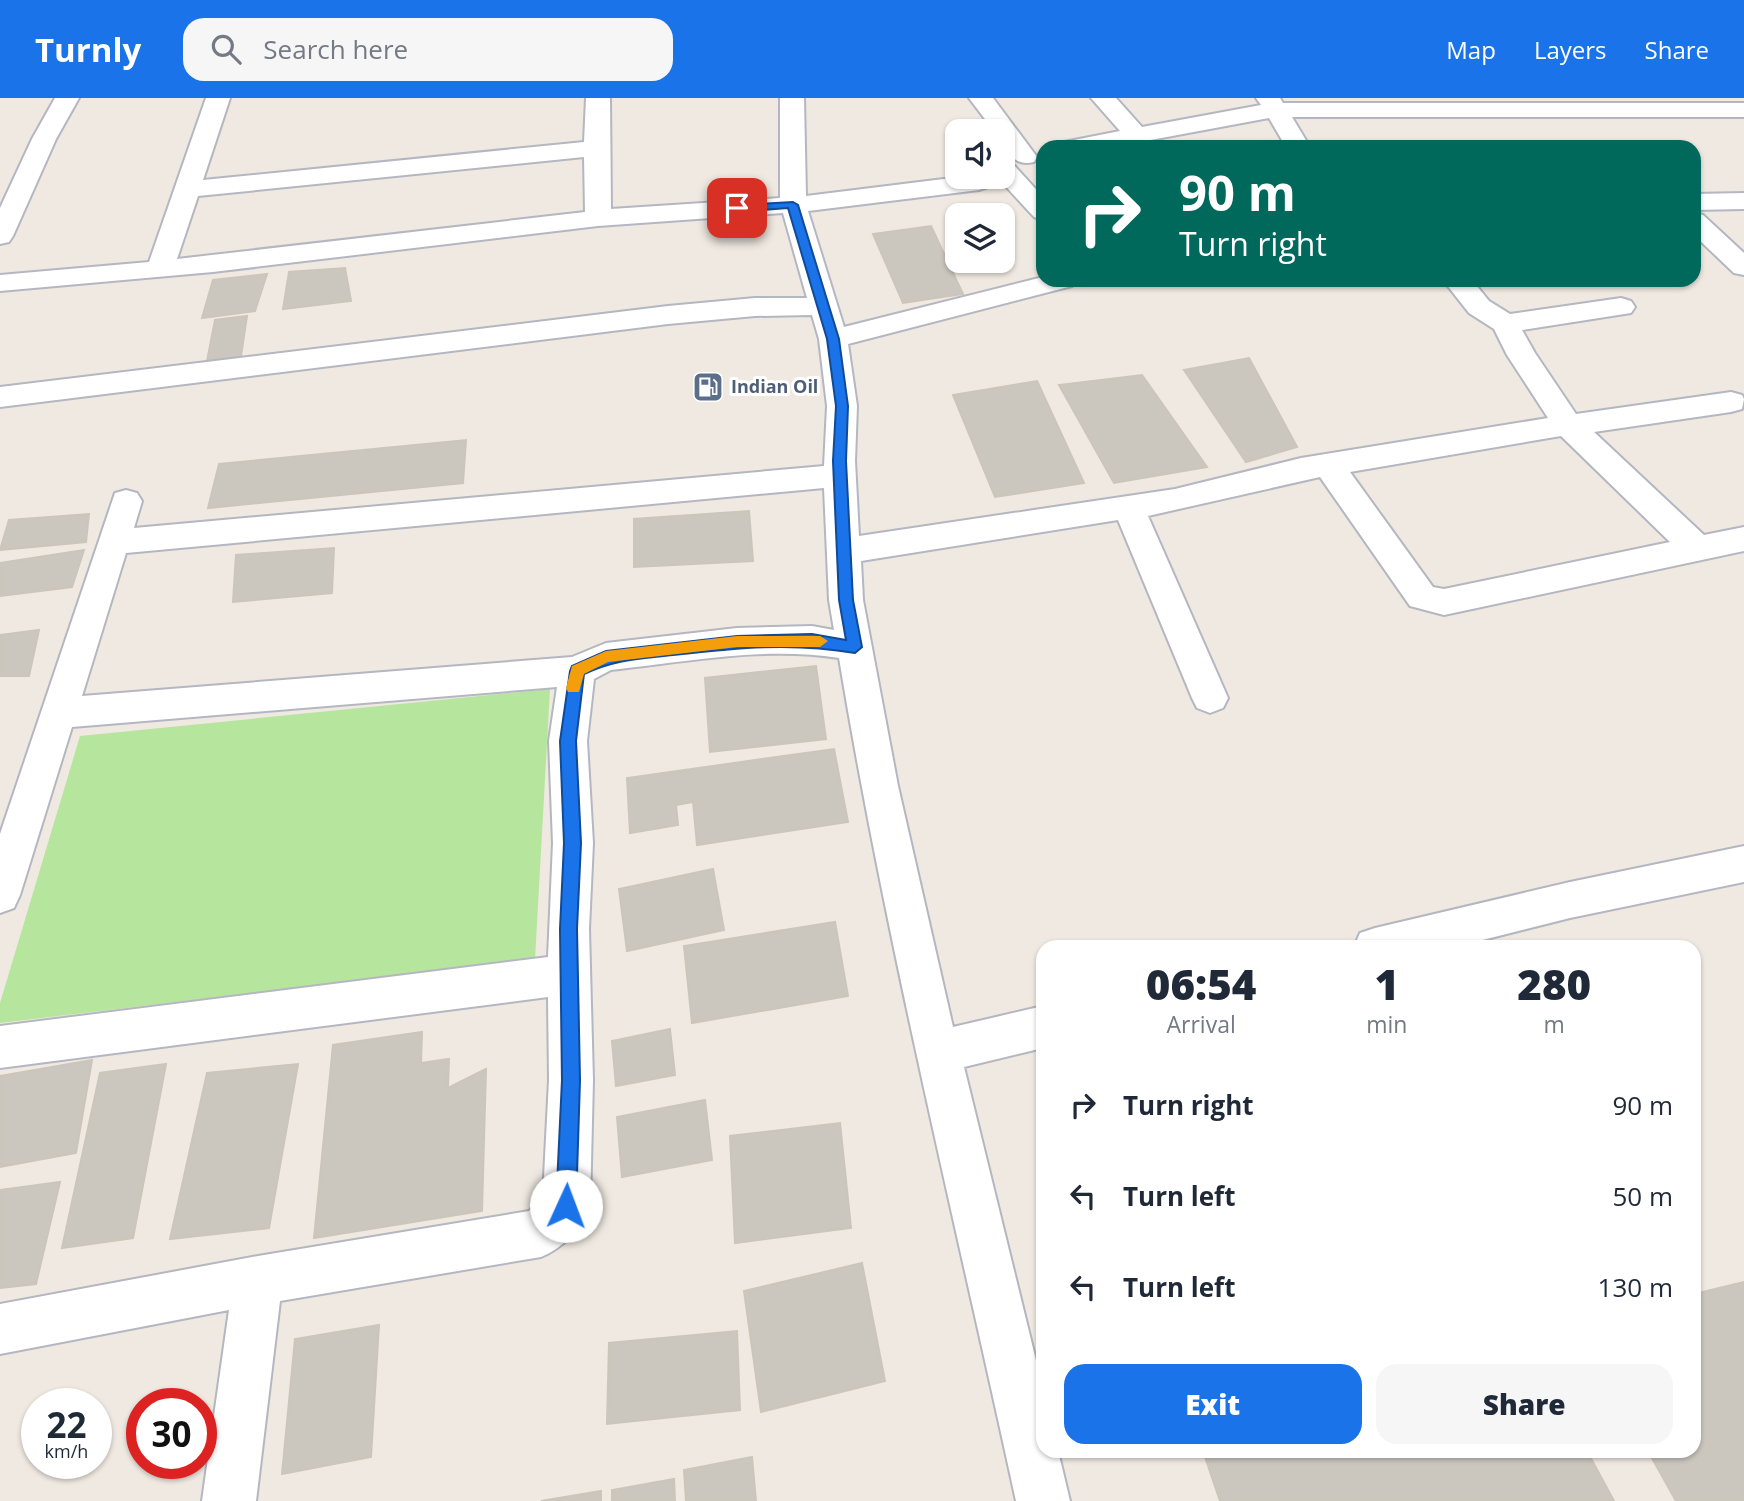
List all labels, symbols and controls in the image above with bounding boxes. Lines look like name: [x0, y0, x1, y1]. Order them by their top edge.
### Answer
search box: [183, 18, 673, 81]
text: Turnly: [35, 27, 141, 72]
icon: search: [207, 30, 245, 68]
text: Search here: [263, 31, 408, 67]
text: Map: [1446, 33, 1496, 66]
text: Layers: [1534, 33, 1607, 66]
text: Share: [1645, 33, 1709, 66]
map controls: [945, 119, 1015, 273]
button: sound: [945, 119, 1015, 189]
text: 90 m: [1179, 159, 1296, 225]
icon: right: [1064, 168, 1155, 259]
pin: [707, 178, 767, 238]
icon: arrive: [718, 189, 756, 227]
button: layers: [945, 203, 1015, 273]
text: Turn right: [1179, 222, 1327, 265]
fuel station icon: Indian Oil: [691, 370, 725, 404]
place label: Indian Oil: [731, 374, 818, 398]
text: 06:54: [1146, 955, 1256, 1012]
text: 1: [1375, 955, 1399, 1012]
text: 280: [1517, 955, 1591, 1012]
text: Arrival: [1167, 1008, 1236, 1040]
text: min: [1366, 1008, 1407, 1040]
text: m: [1544, 1008, 1565, 1040]
icon: right: [1064, 1086, 1102, 1124]
text: Turn right: [1123, 1087, 1254, 1123]
text: 90 m: [1612, 1087, 1673, 1123]
position arrow: [529, 1169, 603, 1243]
icon: left: [1064, 1177, 1102, 1215]
text: Turn left: [1123, 1178, 1235, 1214]
text: 50 m: [1612, 1178, 1673, 1214]
icon: left: [1064, 1268, 1102, 1306]
text: Turn left: [1123, 1269, 1235, 1305]
text: 130 m: [1598, 1269, 1673, 1305]
button: Exit: [1064, 1364, 1362, 1444]
button: Share: [1376, 1364, 1673, 1444]
speed limit sign: 30: [126, 1388, 217, 1479]
text: 22: [46, 1401, 87, 1448]
text: km/h: [45, 1439, 88, 1463]

